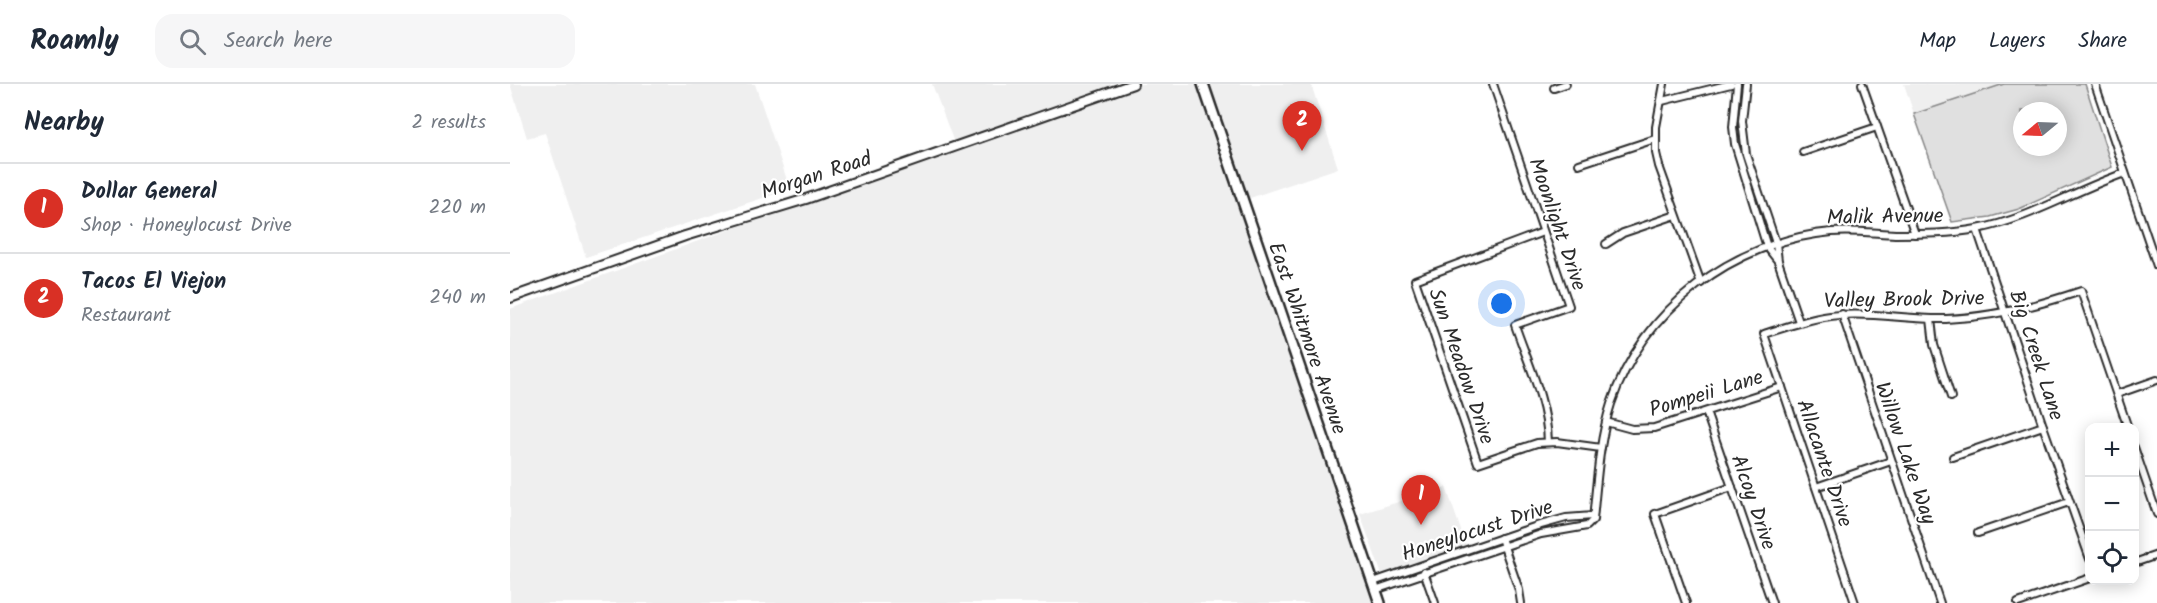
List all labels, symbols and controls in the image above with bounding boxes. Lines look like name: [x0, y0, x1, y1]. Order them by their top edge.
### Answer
search box: [155, 14, 575, 68]
text: Roamly: [30, 19, 119, 64]
text: Search here: [224, 24, 332, 59]
icon: search: [176, 25, 209, 58]
text: Map: [1919, 25, 1956, 58]
text: Layers: [1989, 25, 2045, 58]
text: Share: [2078, 25, 2127, 58]
pin: 2: [1282, 101, 1322, 151]
text: Nearby: [24, 102, 104, 144]
north arrow: [2013, 102, 2067, 156]
text: 2 results: [411, 107, 486, 139]
street label: Morgan Road: [757, 143, 877, 210]
street label: Moonlight Drive: [1518, 154, 1595, 296]
text: Dollar General: [81, 175, 217, 210]
text: 1: [40, 192, 47, 224]
text: 220 m: [429, 192, 486, 224]
street label: Malik Avenue: [1826, 200, 1944, 235]
text: Shop · Honeylocust Drive: [81, 210, 292, 242]
street label: East Whitmore Avenue: [1258, 238, 1355, 440]
text: Tacos El Viejon: [81, 265, 226, 300]
text: 2: [38, 282, 49, 314]
text: 240 m: [429, 282, 486, 314]
street label: Valley Brook Drive: [1824, 283, 1985, 318]
street label: Sun Meadow Drive: [1418, 284, 1503, 449]
street label: Big Creek Lane: [1999, 286, 2072, 425]
your location: [1487, 289, 1516, 318]
text: Restaurant: [81, 300, 171, 332]
street label: Pompeii Lane: [1645, 361, 1768, 427]
street label: Willow Lake Way: [1865, 378, 1944, 529]
street label: Allacante Drive: [1786, 395, 1861, 532]
map controls: [2085, 423, 2139, 585]
button: +: [2085, 423, 2139, 477]
street label: Alcoy Drive: [1721, 450, 1784, 555]
pin: 1: [1402, 476, 1440, 525]
button: −: [2085, 477, 2139, 531]
street label: Honeylocust Drive: [1397, 491, 1558, 571]
button: locate: [2085, 531, 2139, 585]

